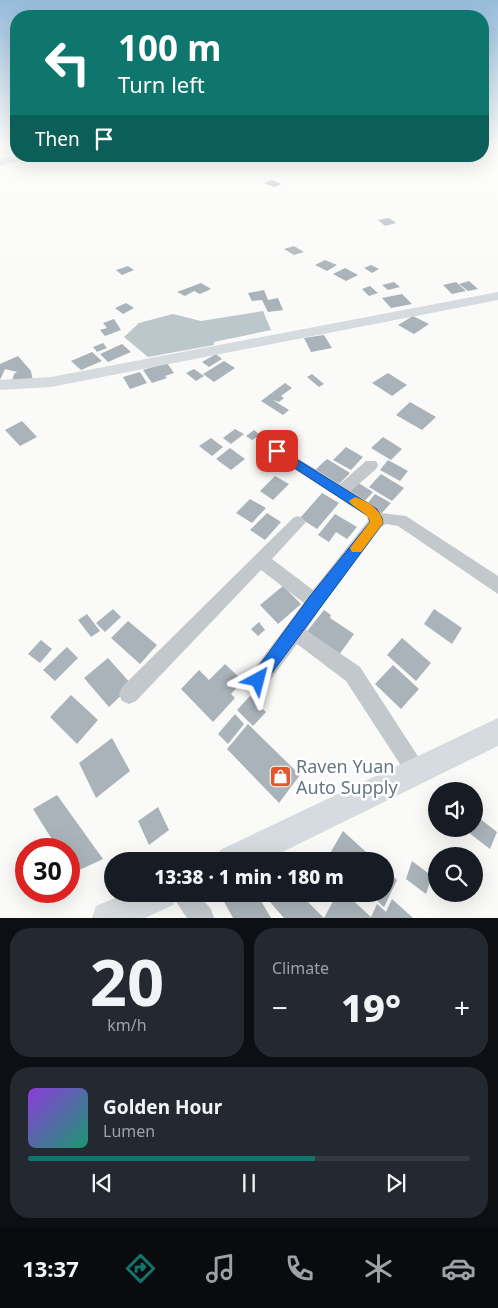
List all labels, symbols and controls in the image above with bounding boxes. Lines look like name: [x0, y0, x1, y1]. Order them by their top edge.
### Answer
text: 100 m: [118, 24, 221, 71]
icon: left: [35, 30, 100, 95]
text: Turn left: [118, 69, 205, 99]
icon: arrive: [90, 125, 118, 153]
text: Then: [35, 126, 80, 152]
pin: [256, 430, 298, 472]
icon: arrive: [263, 437, 291, 465]
position arrow: [231, 653, 283, 705]
place label: Raven Yuan Auto Supply: [296, 754, 398, 799]
shop icon: Raven Yuan Auto Supply: [268, 765, 292, 789]
map controls: [428, 782, 483, 902]
button: sound: [428, 782, 483, 837]
speed limit sign: 30: [15, 838, 80, 903]
button: search: [428, 847, 483, 902]
text: 13:38 · 1 min · 180 m: [154, 864, 344, 890]
text: 20: [90, 937, 164, 1025]
text: Climate: [272, 957, 329, 979]
text: 19°: [341, 981, 401, 1033]
text: −: [272, 988, 288, 1026]
text: +: [454, 988, 470, 1026]
text: km/h: [107, 1014, 147, 1036]
text: Golden Hour: [103, 1094, 222, 1120]
text: Lumen: [103, 1120, 155, 1142]
icon: previous: [88, 1169, 116, 1197]
icon: pause: [235, 1169, 263, 1197]
icon: next: [382, 1169, 410, 1197]
icon: directions: [123, 1251, 158, 1286]
icon: music: [203, 1251, 238, 1286]
icon: phone: [282, 1251, 317, 1286]
icon: climate: [361, 1251, 396, 1286]
icon: car: [441, 1251, 476, 1286]
text: 13:37: [22, 1253, 79, 1283]

